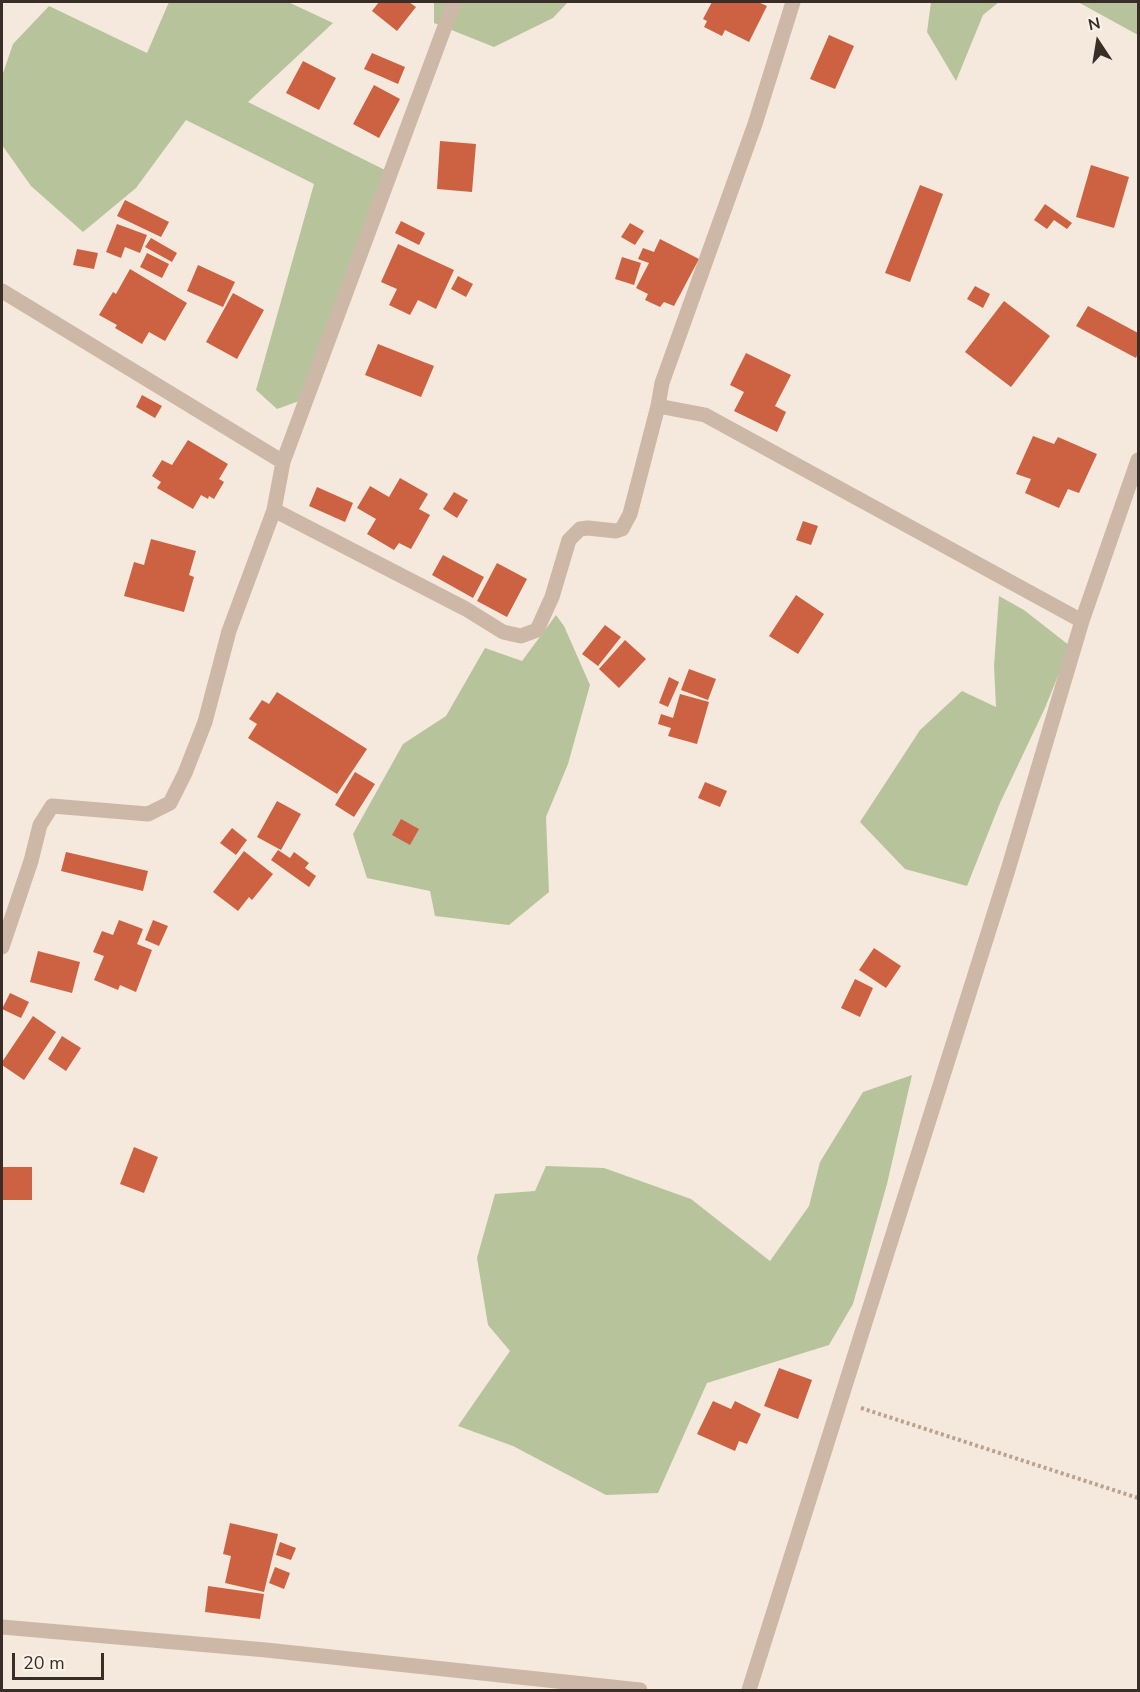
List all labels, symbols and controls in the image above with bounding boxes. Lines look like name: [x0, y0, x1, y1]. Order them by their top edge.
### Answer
north arrow: [1068, 12, 1128, 72]
text: N: [1086, 12, 1102, 36]
scale bar: [15, 1641, 106, 1679]
text: 20 m: [23, 1651, 65, 1675]

